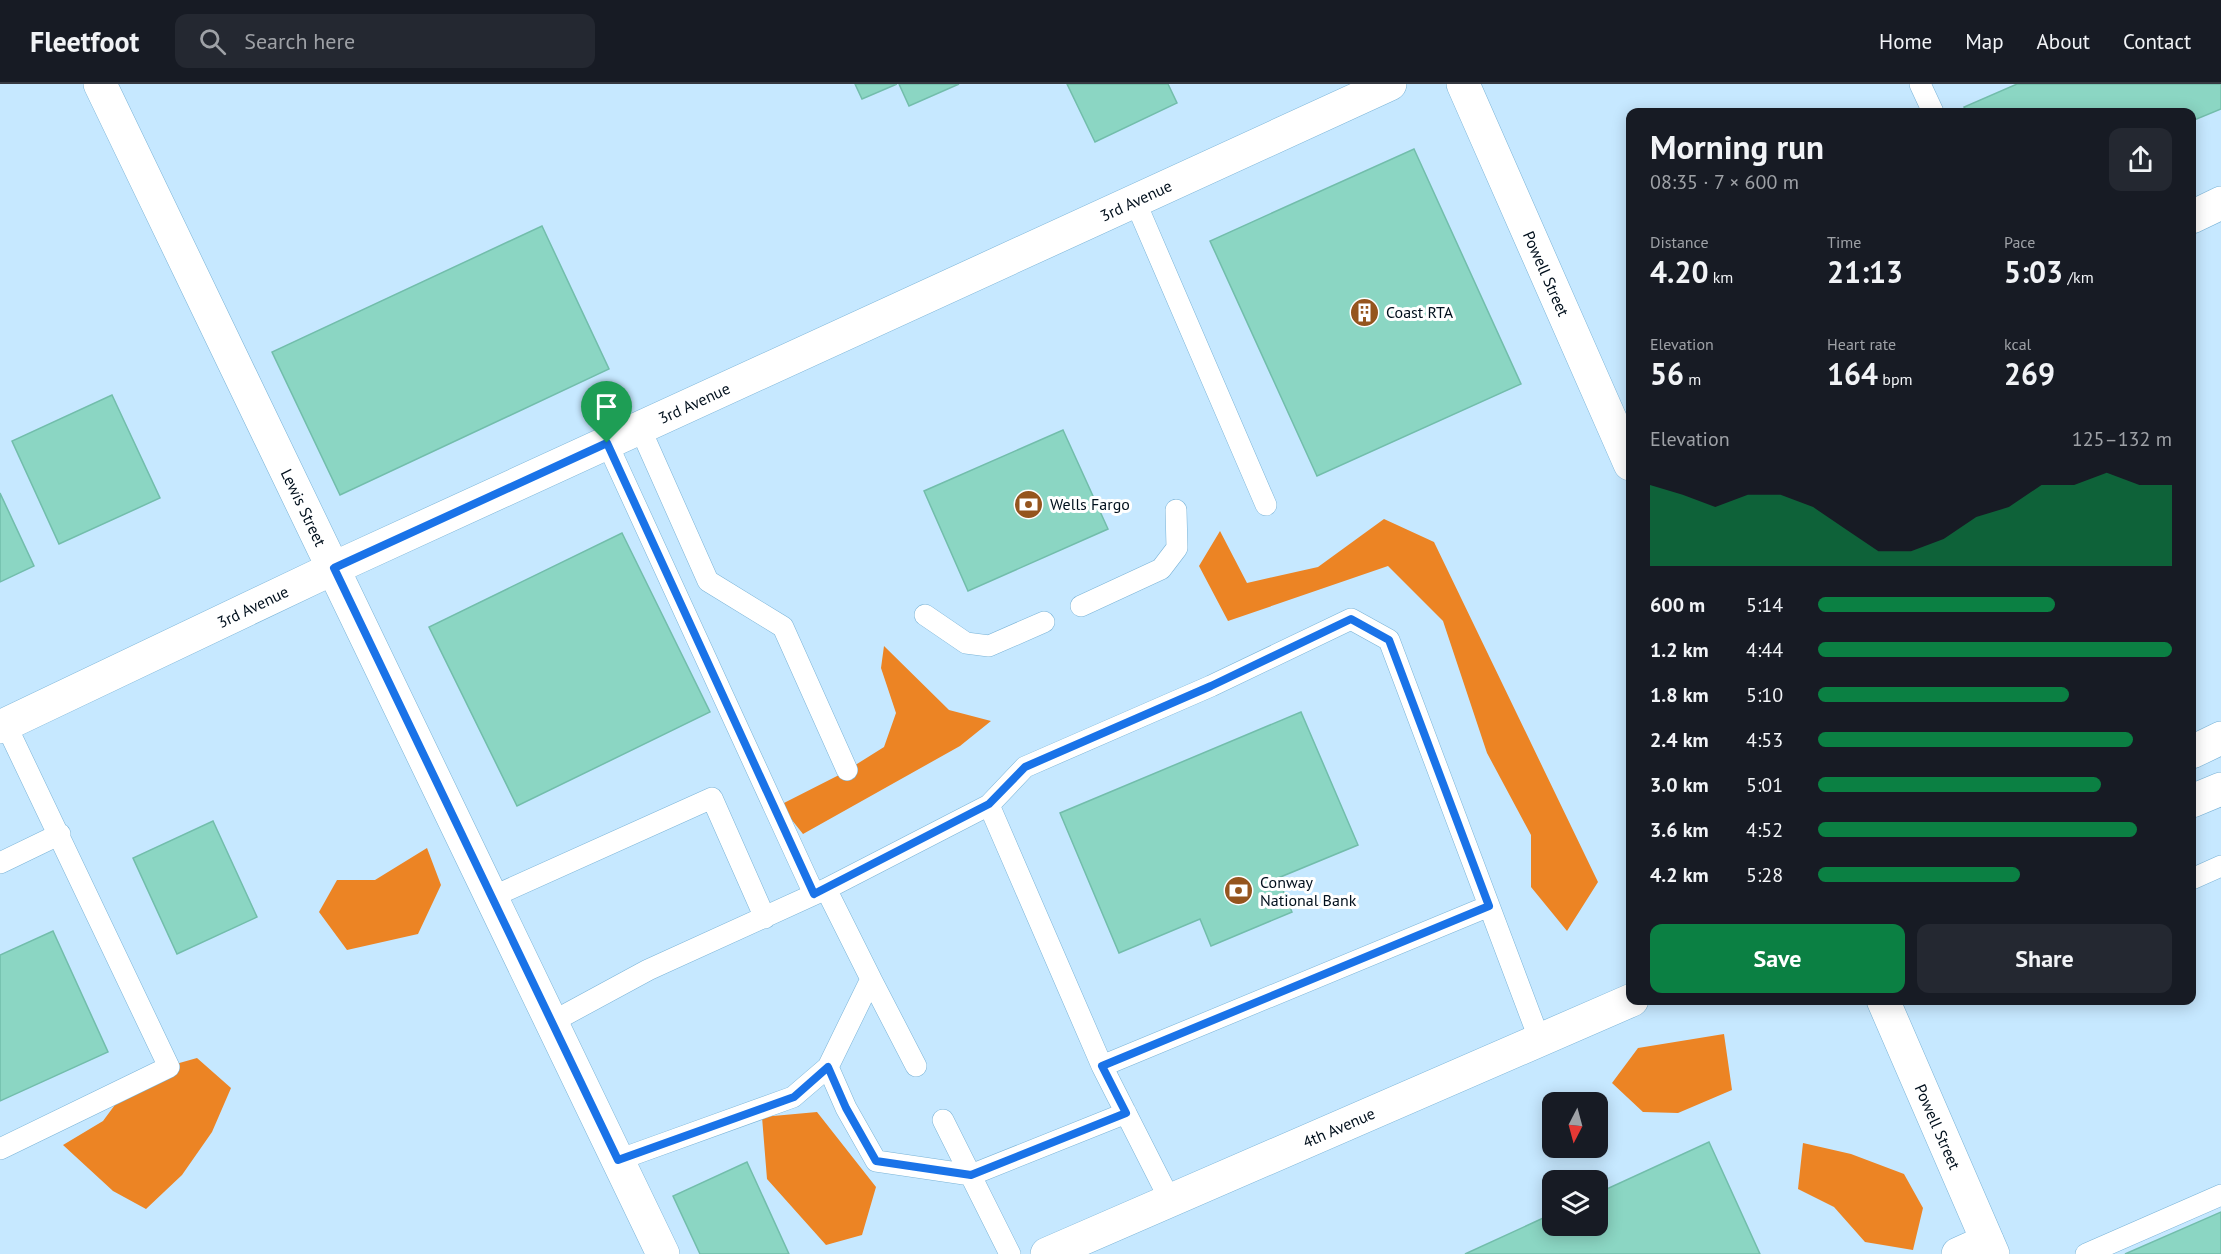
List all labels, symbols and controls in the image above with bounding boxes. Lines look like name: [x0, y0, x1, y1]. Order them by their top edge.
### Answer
search box: [175, 14, 595, 68]
text: Fleetfoot: [30, 23, 139, 60]
icon: search: [196, 25, 229, 58]
text: Search here: [244, 27, 355, 55]
text: Home: [1879, 28, 1932, 55]
text: Map: [1965, 28, 2004, 55]
text: About: [2037, 28, 2090, 55]
text: Contact: [2123, 28, 2191, 55]
text: Morning run: [1650, 125, 1824, 168]
button: share: [2109, 128, 2172, 191]
text: 08:35 · 7 × 600 m: [1650, 169, 1799, 195]
street label: 3rd Avenue: [1097, 175, 1175, 226]
street label: Powell Street: [1519, 228, 1574, 320]
text: Distance: [1650, 232, 1709, 252]
text: Time: [1827, 232, 1861, 252]
text: Pace: [2004, 232, 2035, 252]
text: 4.20: [1650, 252, 1708, 291]
text: 21:13: [1827, 252, 1903, 291]
text: 5:03: [2004, 252, 2063, 291]
text: km: [1708, 267, 1733, 287]
text: /km: [2063, 267, 2094, 287]
building icon: Coast RTA: [1349, 296, 1381, 328]
place label: Coast RTA: [1386, 302, 1454, 322]
text: Elevation: [1650, 334, 1714, 354]
text: Heart rate: [1827, 334, 1896, 354]
text: kcal: [2004, 334, 2031, 354]
text: 56: [1650, 354, 1684, 393]
text: 164: [1827, 354, 1878, 393]
text: 269: [2004, 354, 2055, 393]
text: m: [1684, 369, 1701, 389]
text: bpm: [1878, 369, 1913, 389]
street label: 3rd Avenue: [655, 378, 733, 428]
pin: [581, 381, 632, 443]
icon: arrive: [590, 390, 623, 423]
text: Elevation: [1650, 426, 1730, 452]
text: 125–132 m: [2072, 426, 2172, 452]
street label: Lewis Street: [277, 466, 331, 550]
bank icon: Wells Fargo: [1013, 488, 1045, 520]
place label: Wells Fargo: [1050, 494, 1130, 514]
street label: 3rd Avenue: [214, 581, 292, 632]
text: 600 m: [1650, 592, 1705, 618]
text: 5:14: [1746, 592, 1783, 618]
text: 1.2 km: [1650, 637, 1709, 663]
text: 4:44: [1746, 637, 1783, 663]
text: 1.8 km: [1650, 682, 1709, 708]
text: 5:10: [1746, 682, 1783, 708]
text: 2.4 km: [1650, 727, 1709, 753]
text: 4:53: [1746, 727, 1783, 753]
text: 3.0 km: [1650, 772, 1709, 798]
text: 5:01: [1746, 772, 1783, 798]
text: 3.6 km: [1650, 817, 1709, 843]
text: 4:52: [1746, 817, 1783, 843]
text: 4.2 km: [1650, 862, 1709, 888]
text: 5:28: [1746, 862, 1783, 888]
place label: Conway National Bank: [1260, 872, 1357, 910]
bank icon: Conway National Bank: [1223, 875, 1255, 907]
button: Save: [1650, 924, 1905, 993]
button: Share: [1917, 924, 2172, 993]
street label: Powell Street: [1911, 1081, 1965, 1173]
north arrow: [1542, 1092, 1608, 1158]
map controls: [1542, 1092, 1608, 1236]
street label: 4th Avenue: [1300, 1103, 1378, 1152]
button: layers: [1542, 1170, 1608, 1236]

